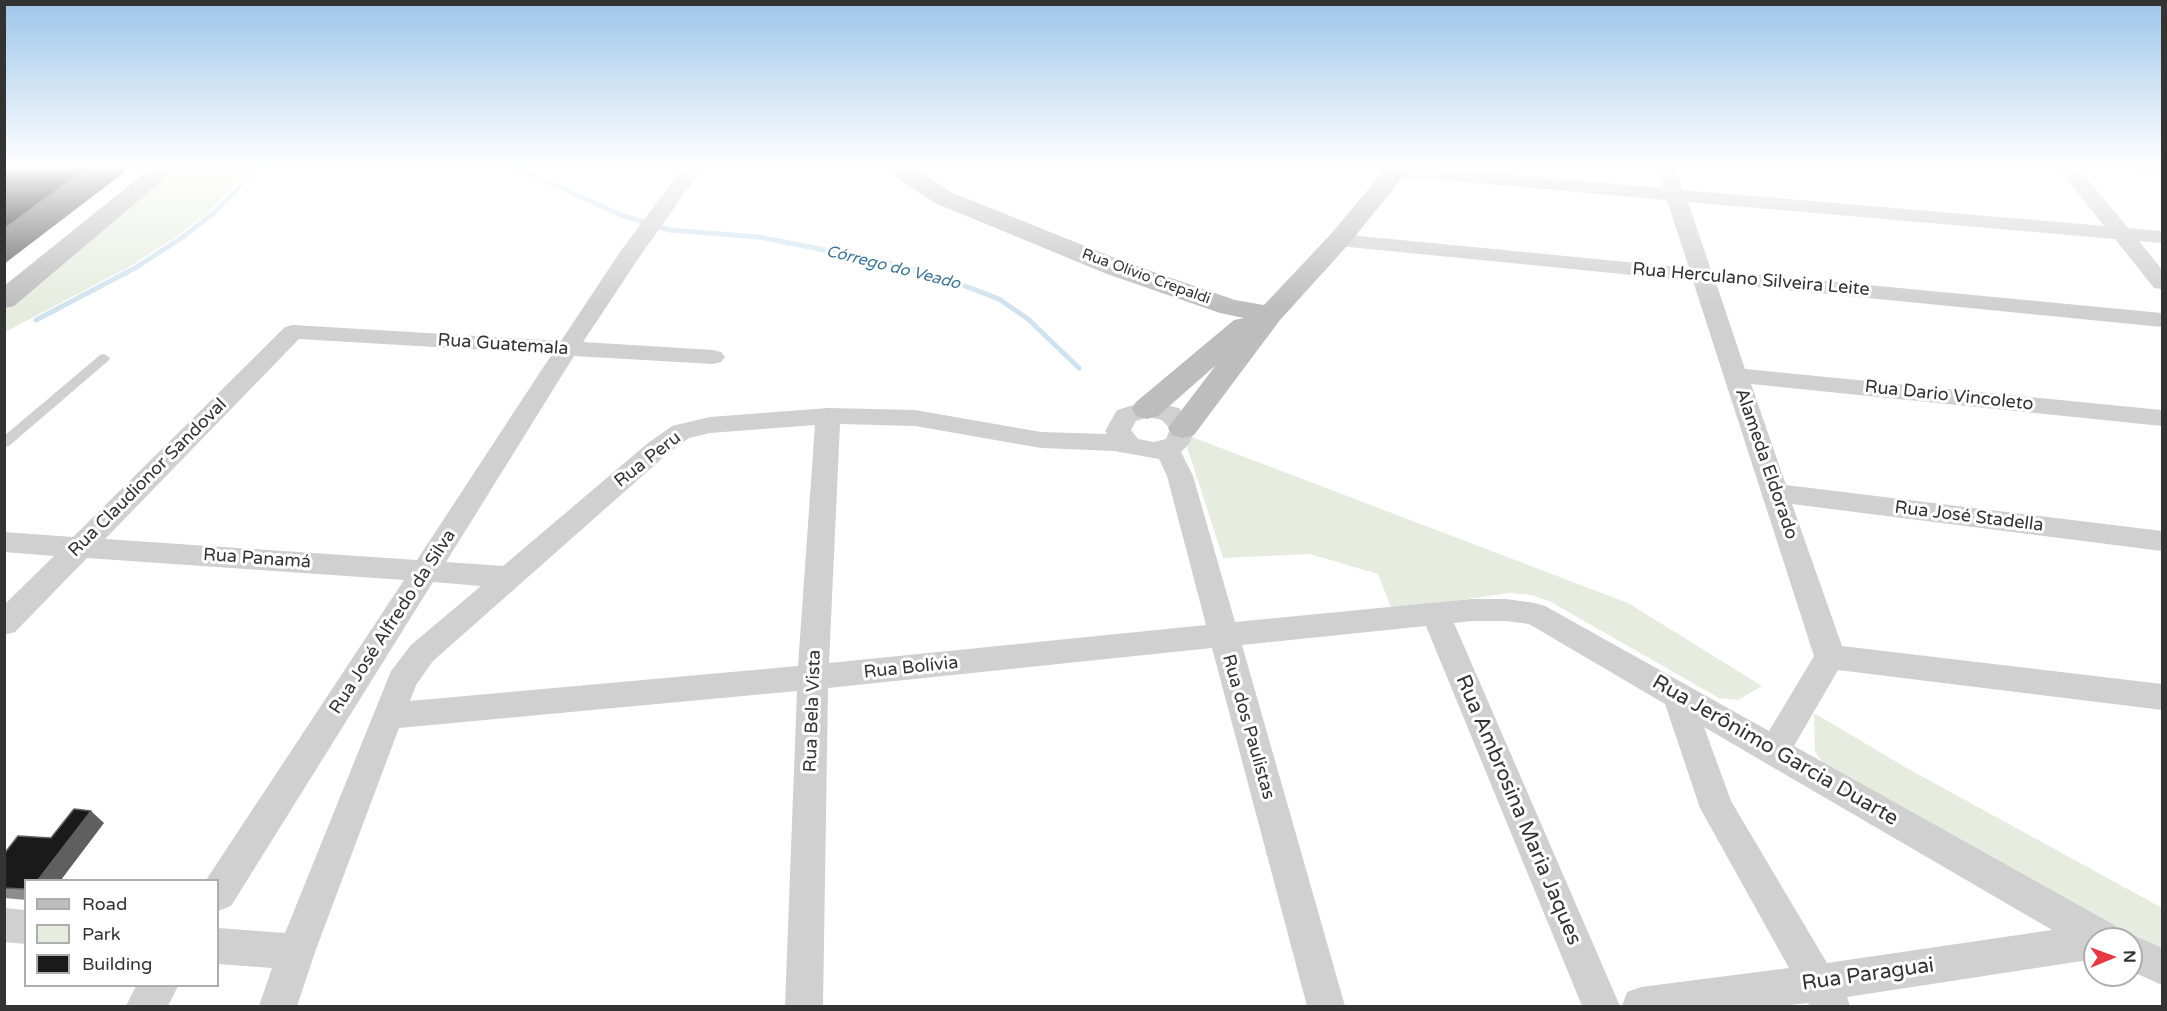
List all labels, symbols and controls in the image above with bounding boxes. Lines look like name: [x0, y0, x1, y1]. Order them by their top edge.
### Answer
water label: Córrego do Veado: [824, 242, 962, 294]
street label: Rua Olívio Crepaldi: [1079, 245, 1213, 309]
street label: Rua Herculano Silveira Leite: [1631, 259, 1871, 301]
street label: Rua Guatemala: [437, 330, 569, 360]
street label: Rua Dario Vincoleto: [1864, 376, 2034, 416]
street label: Alameda Eldorado: [1730, 386, 1802, 542]
street label: Rua Claudionor Sandoval: [64, 394, 232, 562]
street label: Rua Peru: [610, 427, 686, 493]
street label: Rua José Stadella: [1893, 497, 2045, 537]
street label: Rua José Alfredo da Silva: [325, 526, 461, 718]
street label: Rua Panamá: [202, 544, 312, 574]
street label: Rua Bela Vista: [800, 649, 826, 773]
street label: Rua Bolívia: [863, 652, 959, 684]
street label: Rua dos Paulistas: [1217, 652, 1279, 802]
street label: Rua Jerônimo Garcia Duarte: [1648, 670, 1902, 832]
street label: Rua Ambrosina Maria Jaques: [1450, 671, 1586, 949]
legend: [24, 879, 219, 987]
text: Road: [82, 893, 127, 915]
text: Park: [82, 923, 120, 945]
north arrow: [2083, 927, 2143, 987]
text: N: [2119, 950, 2139, 963]
text: Building: [82, 953, 152, 975]
street label: Rua Paraguai: [1800, 953, 1936, 997]

